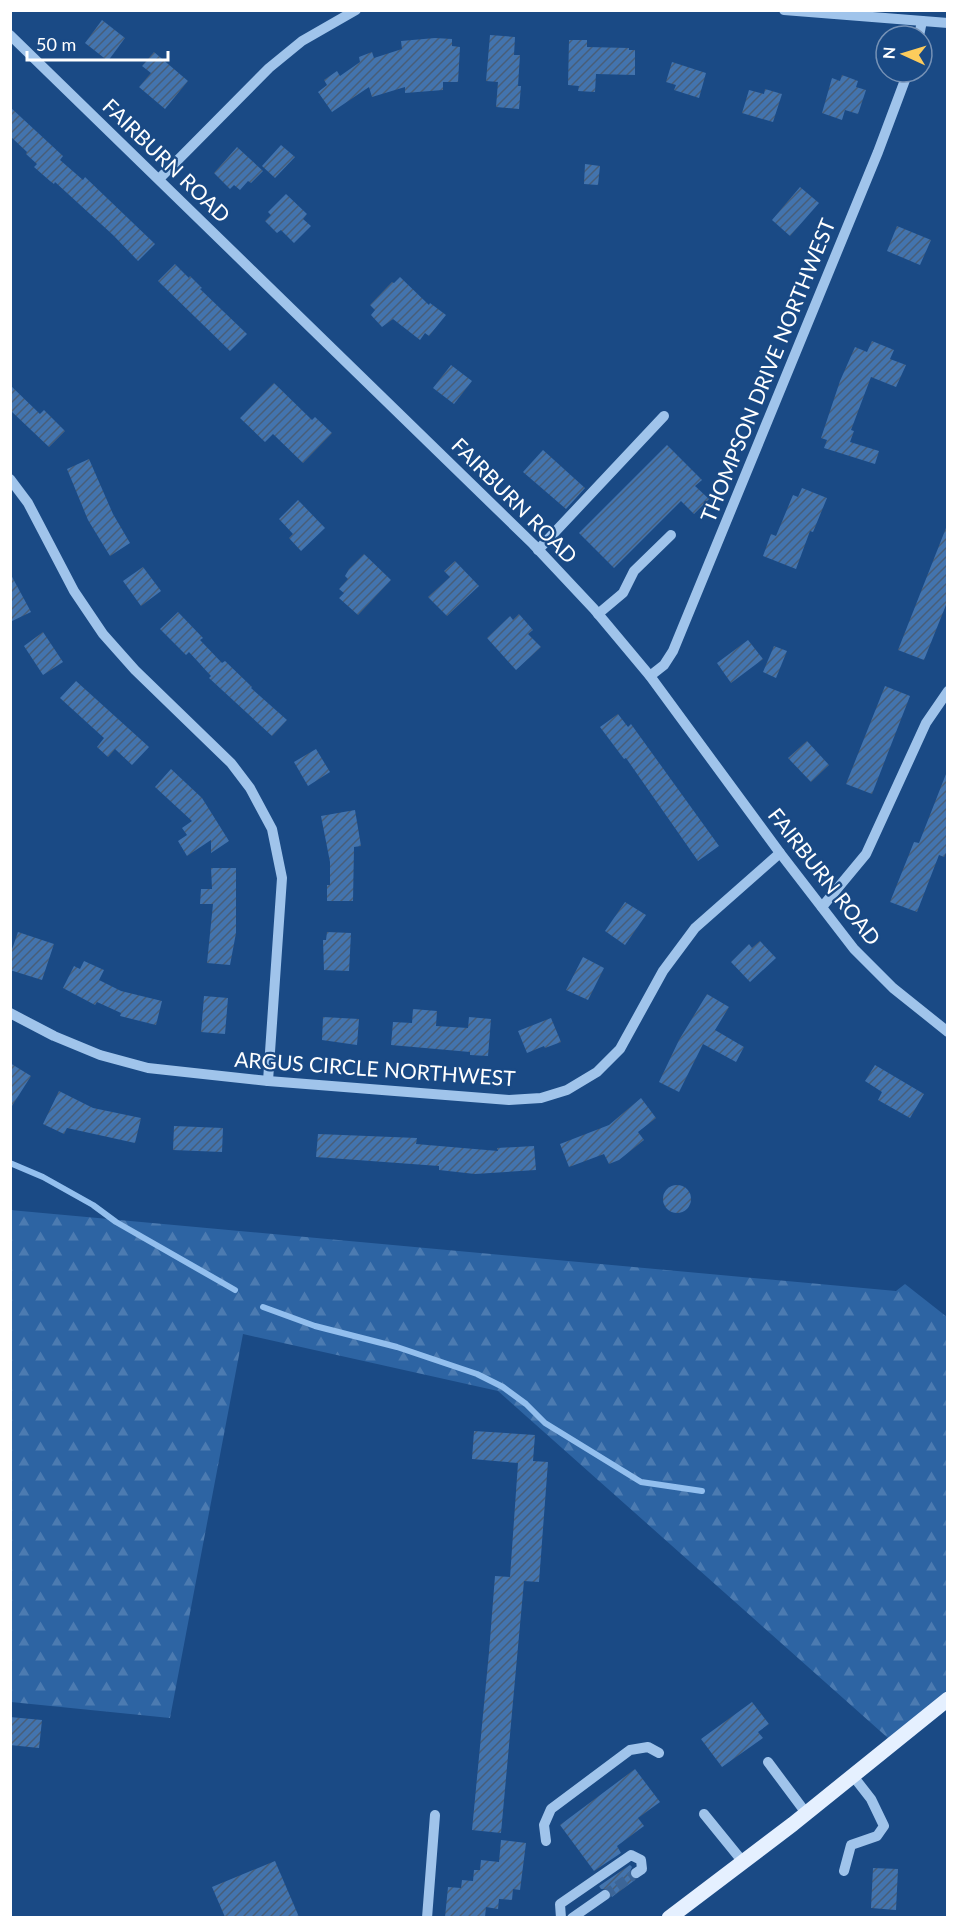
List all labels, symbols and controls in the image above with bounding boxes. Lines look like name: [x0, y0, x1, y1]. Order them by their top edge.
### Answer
scale bar: [27, 24, 168, 62]
north arrow: [874, 24, 934, 84]
text: 50 m: [36, 33, 76, 55]
text: N: [879, 46, 898, 60]
street label: FAIRBURN ROAD: [98, 93, 236, 227]
street label: THOMPSON DRIVE NORTHWEST: [694, 214, 840, 525]
street label: FAIRBURN ROAD: [447, 432, 583, 568]
street label: FAIRBURN ROAD: [764, 802, 886, 950]
street label: ARGUS CIRCLE NORTHWEST: [234, 1046, 517, 1090]

